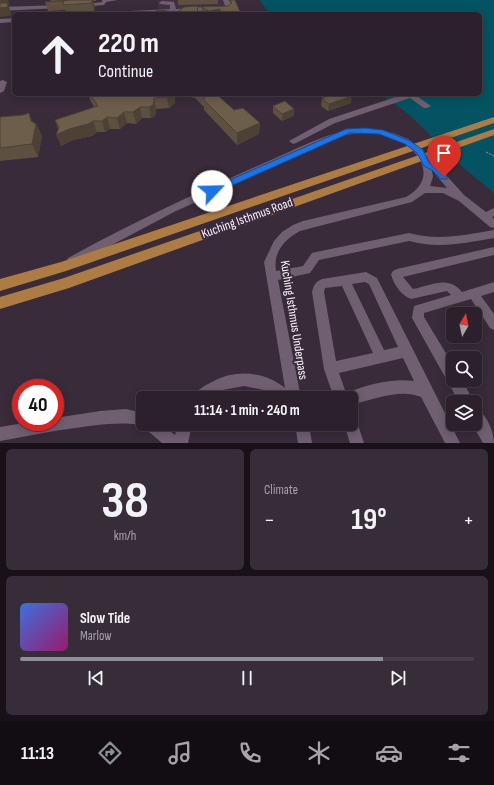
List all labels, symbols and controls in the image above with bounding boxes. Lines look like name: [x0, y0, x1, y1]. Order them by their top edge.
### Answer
text: 220 m: [98, 27, 159, 60]
icon: ahead: [32, 28, 84, 80]
text: Continue: [98, 61, 153, 82]
pin: [427, 136, 461, 177]
icon: arrive: [433, 142, 455, 164]
position arrow: [191, 170, 233, 212]
street label: Kuching Isthmus Road: [199, 194, 295, 242]
street label: Kuching Isthmus Underpass: [277, 259, 311, 381]
north arrow: [446, 307, 482, 343]
map controls: [446, 307, 482, 431]
button: search: [446, 351, 482, 387]
speed limit sign: 40: [12, 379, 64, 431]
button: layers: [446, 395, 482, 431]
text: 11:14 · 1 min · 240 m: [194, 401, 300, 420]
text: 38: [101, 470, 149, 533]
text: Climate: [264, 482, 298, 498]
text: 19°: [351, 502, 387, 538]
text: −: [264, 507, 275, 534]
text: +: [463, 507, 474, 534]
text: km/h: [114, 528, 136, 544]
text: Slow Tide: [80, 609, 130, 628]
text: Marlow: [80, 628, 112, 644]
icon: previous: [85, 667, 107, 689]
icon: pause: [236, 667, 258, 689]
icon: next: [387, 667, 409, 689]
icon: directions: [96, 739, 124, 767]
icon: music: [166, 739, 194, 767]
icon: phone: [236, 739, 264, 767]
icon: climate: [305, 739, 333, 767]
icon: car: [375, 739, 403, 767]
icon: filters: [445, 739, 473, 767]
text: 11:13: [21, 743, 54, 764]

